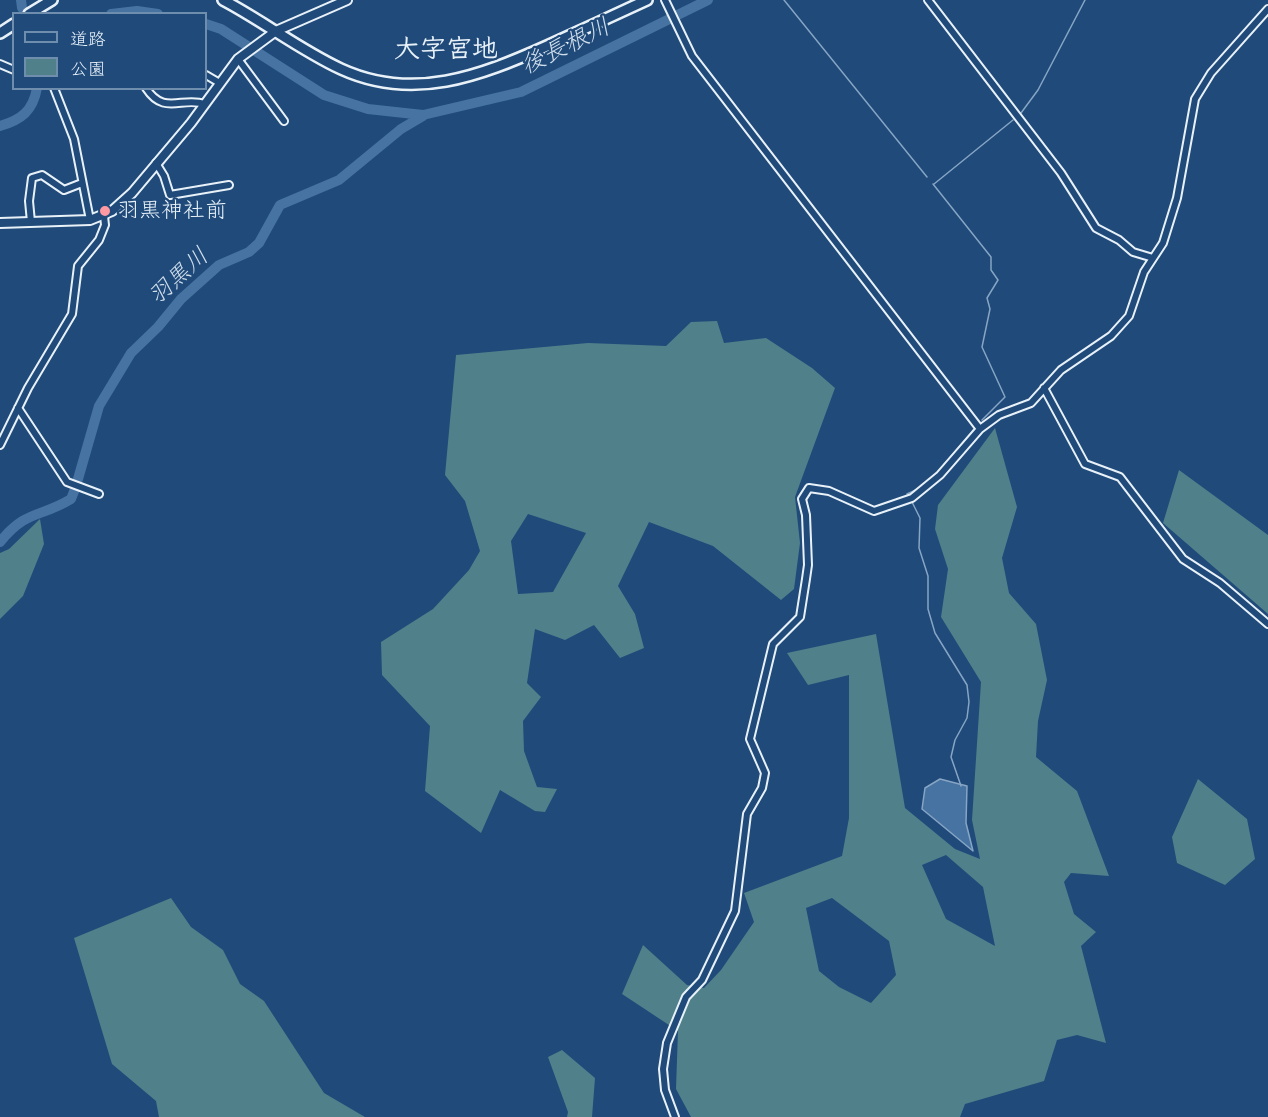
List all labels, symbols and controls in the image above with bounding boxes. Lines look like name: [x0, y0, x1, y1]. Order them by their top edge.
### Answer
legend: [12, 12, 207, 90]
water label: 後長根川: [517, 13, 615, 81]
text: 道路: [70, 27, 106, 51]
district label: 大字宮地: [394, 34, 498, 66]
text: 公園: [70, 57, 106, 81]
place label: 羽黒神社前: [117, 198, 227, 224]
marker: 羽黒神社前: [98, 204, 112, 218]
water label: 羽黒川: [143, 242, 215, 312]

